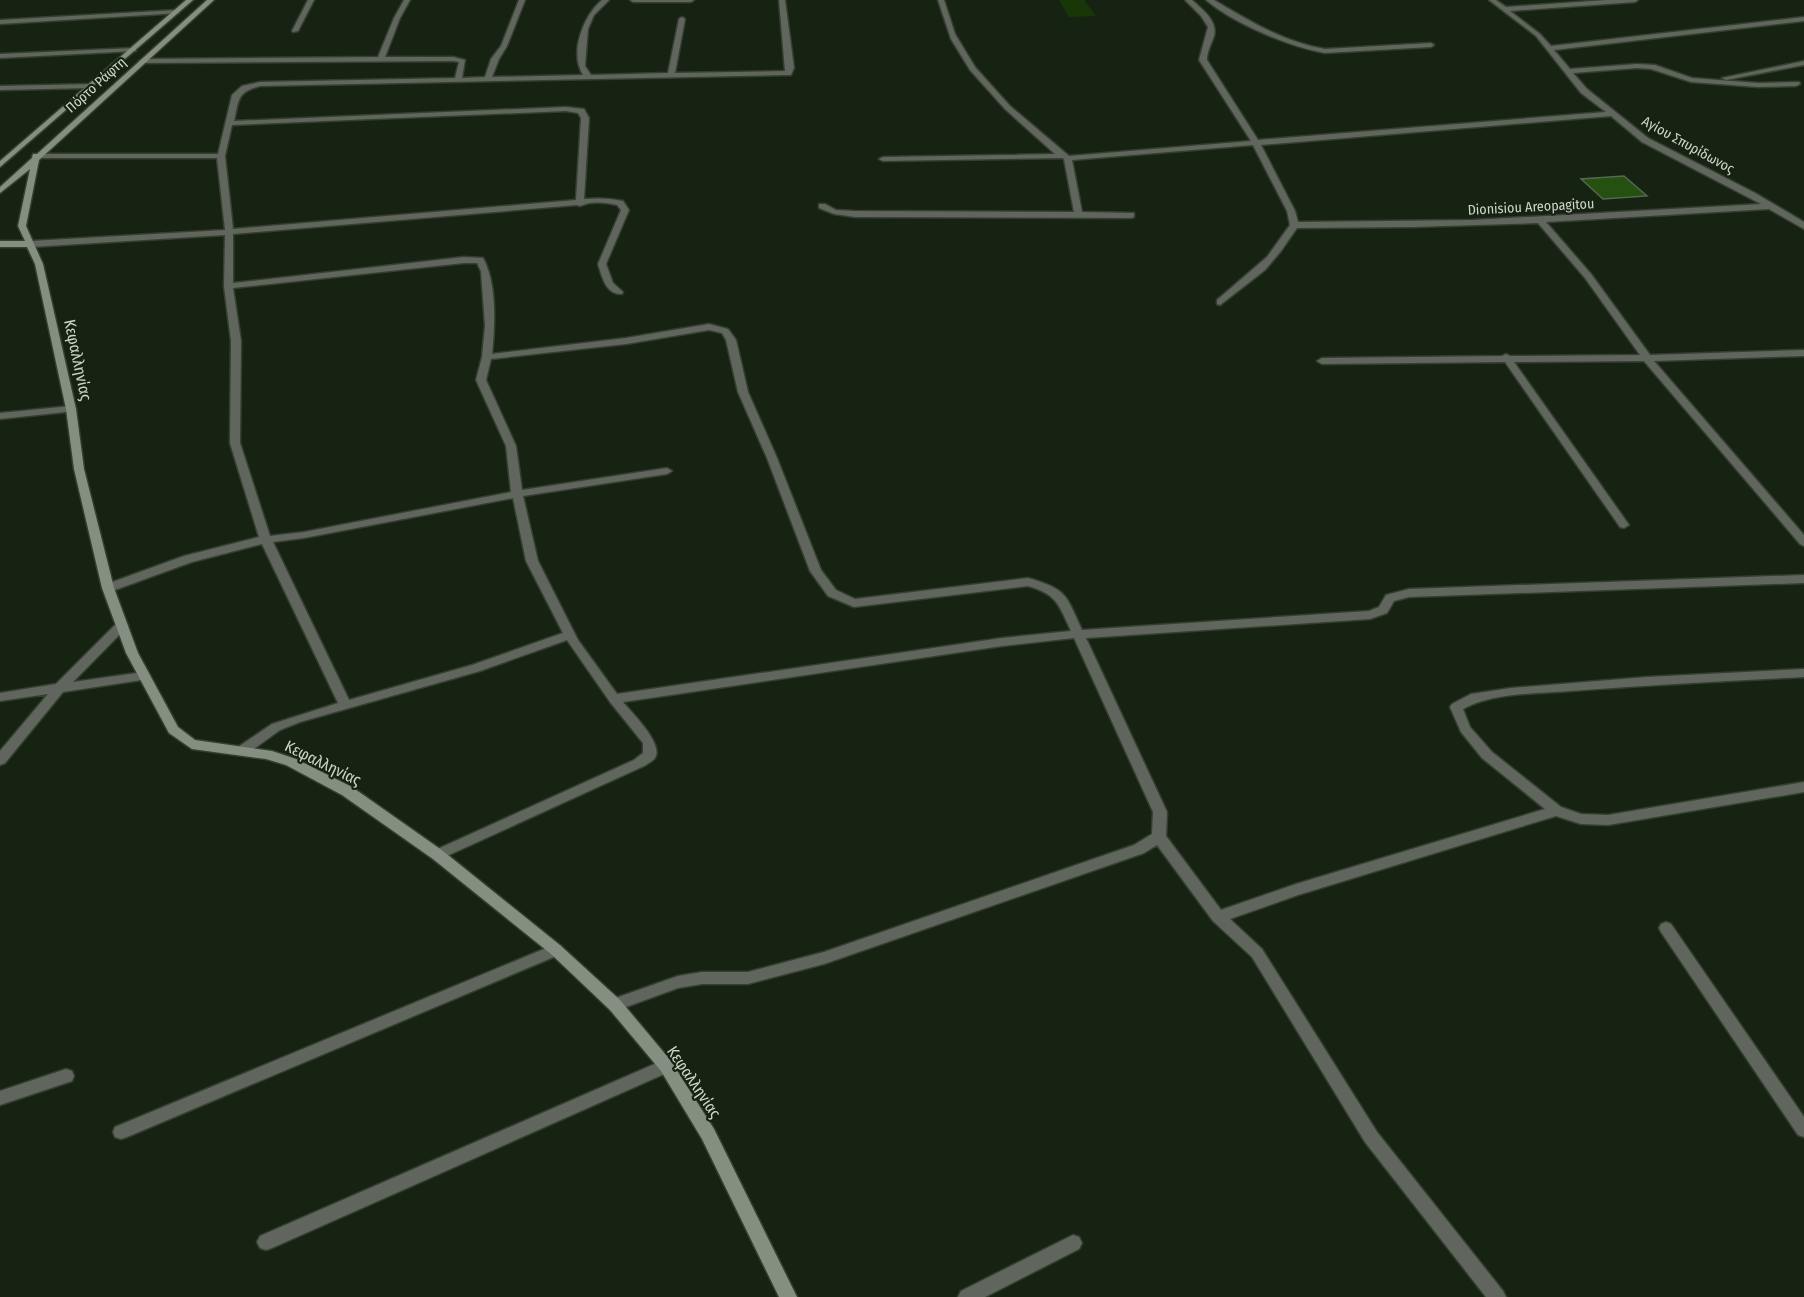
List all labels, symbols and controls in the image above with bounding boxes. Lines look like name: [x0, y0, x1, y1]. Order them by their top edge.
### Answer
street label: Πόρτο Ράφτη: [62, 54, 130, 116]
street label: Αγίου Σπυρίδωνος: [1639, 113, 1737, 177]
street label: Dionisiou Areopagitou: [1467, 195, 1595, 219]
street label: Κεφαλληνίας: [60, 318, 96, 403]
street label: Κεφαλληνίας: [282, 736, 364, 790]
street label: Κεφαλληνίας: [663, 1042, 725, 1122]

